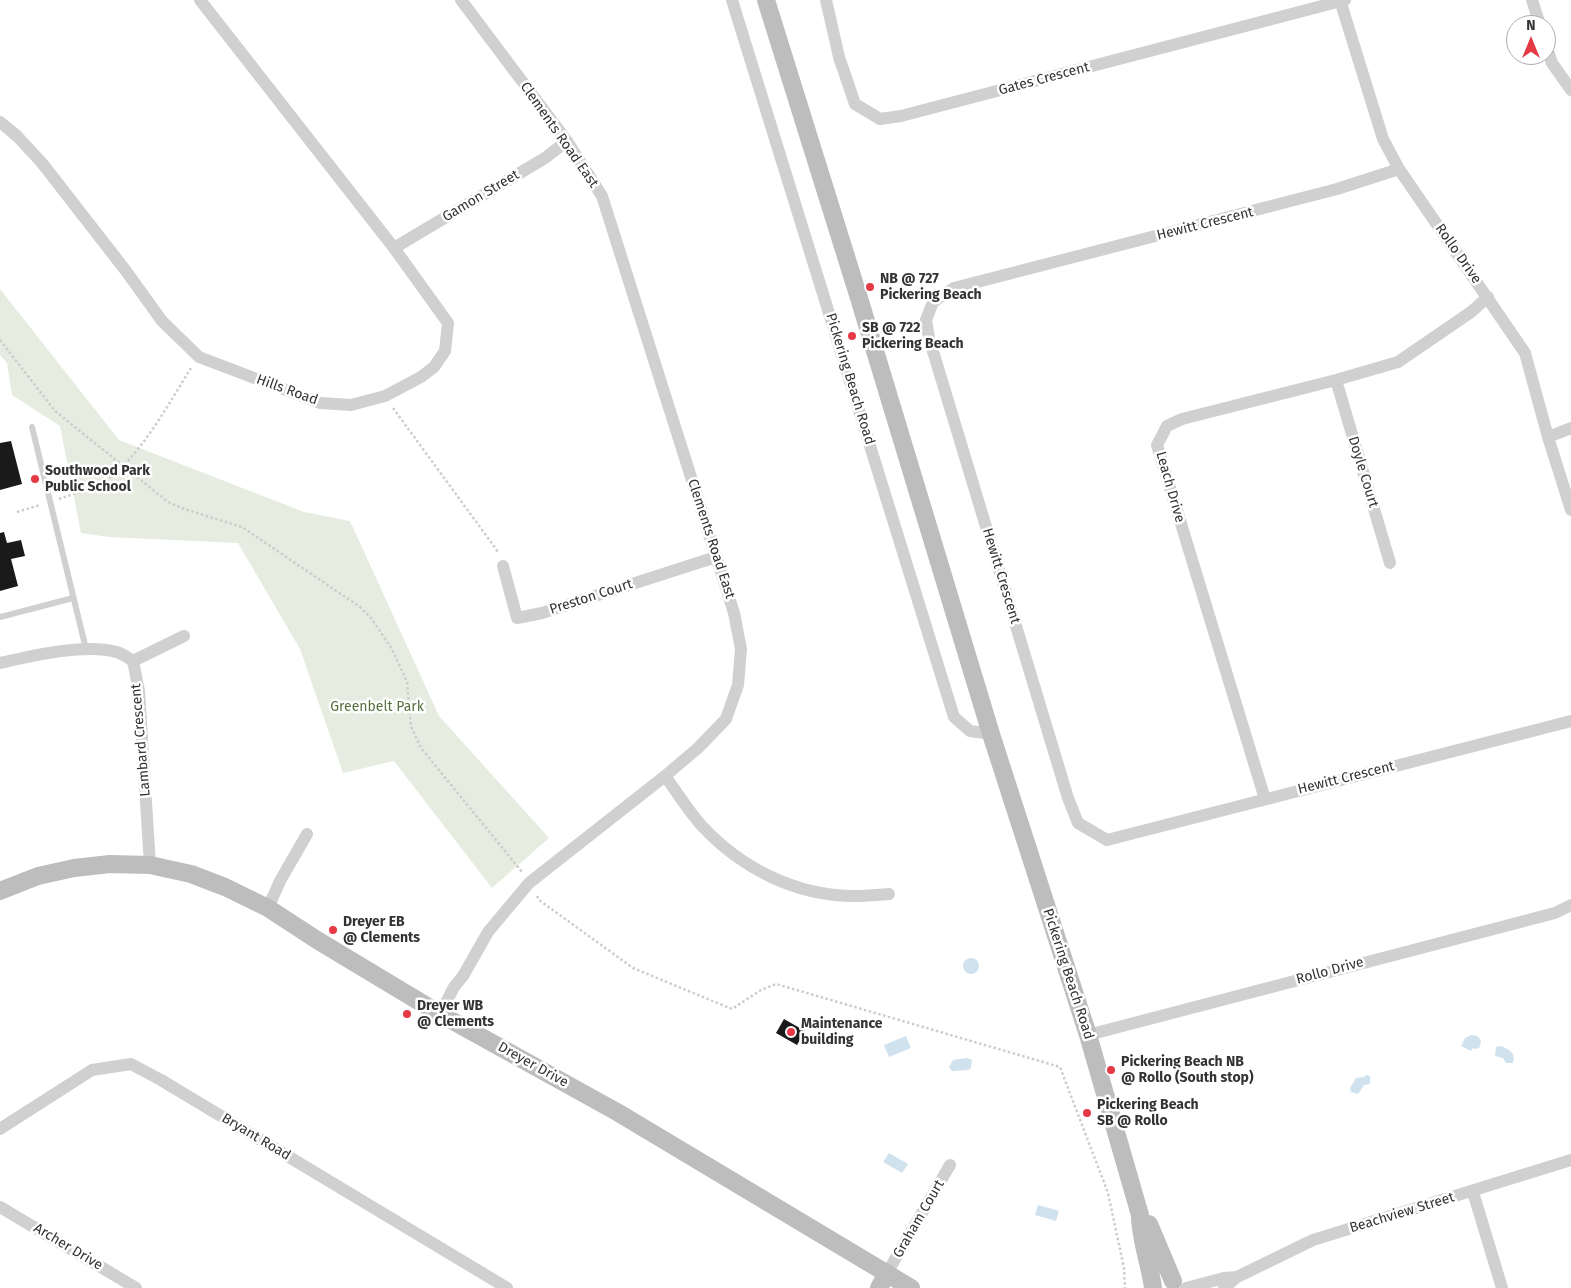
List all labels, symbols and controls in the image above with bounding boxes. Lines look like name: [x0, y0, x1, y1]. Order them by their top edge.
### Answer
north arrow: [1506, 15, 1556, 65]
text: N: [1526, 17, 1536, 34]
street label: Gates Crescent: [997, 59, 1091, 99]
street label: Clements Road East: [516, 79, 602, 191]
street label: Gamon Street: [440, 167, 522, 225]
street label: Hewitt Crescent: [1155, 204, 1255, 244]
street label: Rollo Drive: [1431, 221, 1485, 287]
place label: NB @ 727 Pickering Beach: [880, 271, 982, 304]
marker: NB @ 727 Pickering Beach: [864, 281, 876, 293]
street label: Pickering Beach Road: [822, 311, 878, 447]
place label: SB @ 722 Pickering Beach: [862, 320, 964, 352]
marker: SB @ 722 Pickering Beach: [846, 330, 858, 342]
street label: Hills Road: [254, 371, 320, 409]
street label: Doyle Court: [1344, 434, 1382, 510]
street label: Leach Drive: [1152, 450, 1188, 524]
place label: Southwood Park Public School: [45, 463, 150, 496]
marker: Southwood Park Public School: [29, 473, 41, 485]
street label: Clements Road East: [684, 477, 738, 601]
street label: Hewitt Crescent: [978, 526, 1024, 626]
street label: Preston Court: [547, 576, 635, 618]
street label: Lambard Crescent: [128, 683, 154, 797]
park label: Greenbelt Park: [330, 699, 424, 715]
street label: Hewitt Crescent: [1296, 758, 1396, 798]
street label: Pickering Beach Road: [1039, 906, 1097, 1042]
place label: Dreyer EB @ Clements: [343, 914, 420, 946]
marker: Dreyer EB @ Clements: [327, 924, 339, 936]
street label: Rollo Drive: [1294, 954, 1366, 988]
place label: Dreyer WB @ Clements: [417, 998, 494, 1030]
marker: Dreyer WB @ Clements: [401, 1008, 413, 1020]
place label: Maintenance building: [801, 1016, 883, 1048]
marker: Maintenance building: [785, 1026, 797, 1038]
street label: Dreyer Drive: [495, 1039, 571, 1091]
place label: Pickering Beach NB @ Rollo (South stop): [1121, 1054, 1253, 1086]
marker: Pickering Beach NB @ Rollo (South stop): [1105, 1064, 1117, 1076]
place label: Pickering Beach SB @ Rollo: [1097, 1097, 1199, 1130]
marker: Pickering Beach SB @ Rollo: [1081, 1107, 1093, 1119]
street label: Bryant Road: [218, 1110, 294, 1164]
street label: Graham Court: [890, 1177, 948, 1261]
street label: Beachview Street: [1348, 1189, 1456, 1237]
street label: Archer Drive: [30, 1220, 106, 1274]

